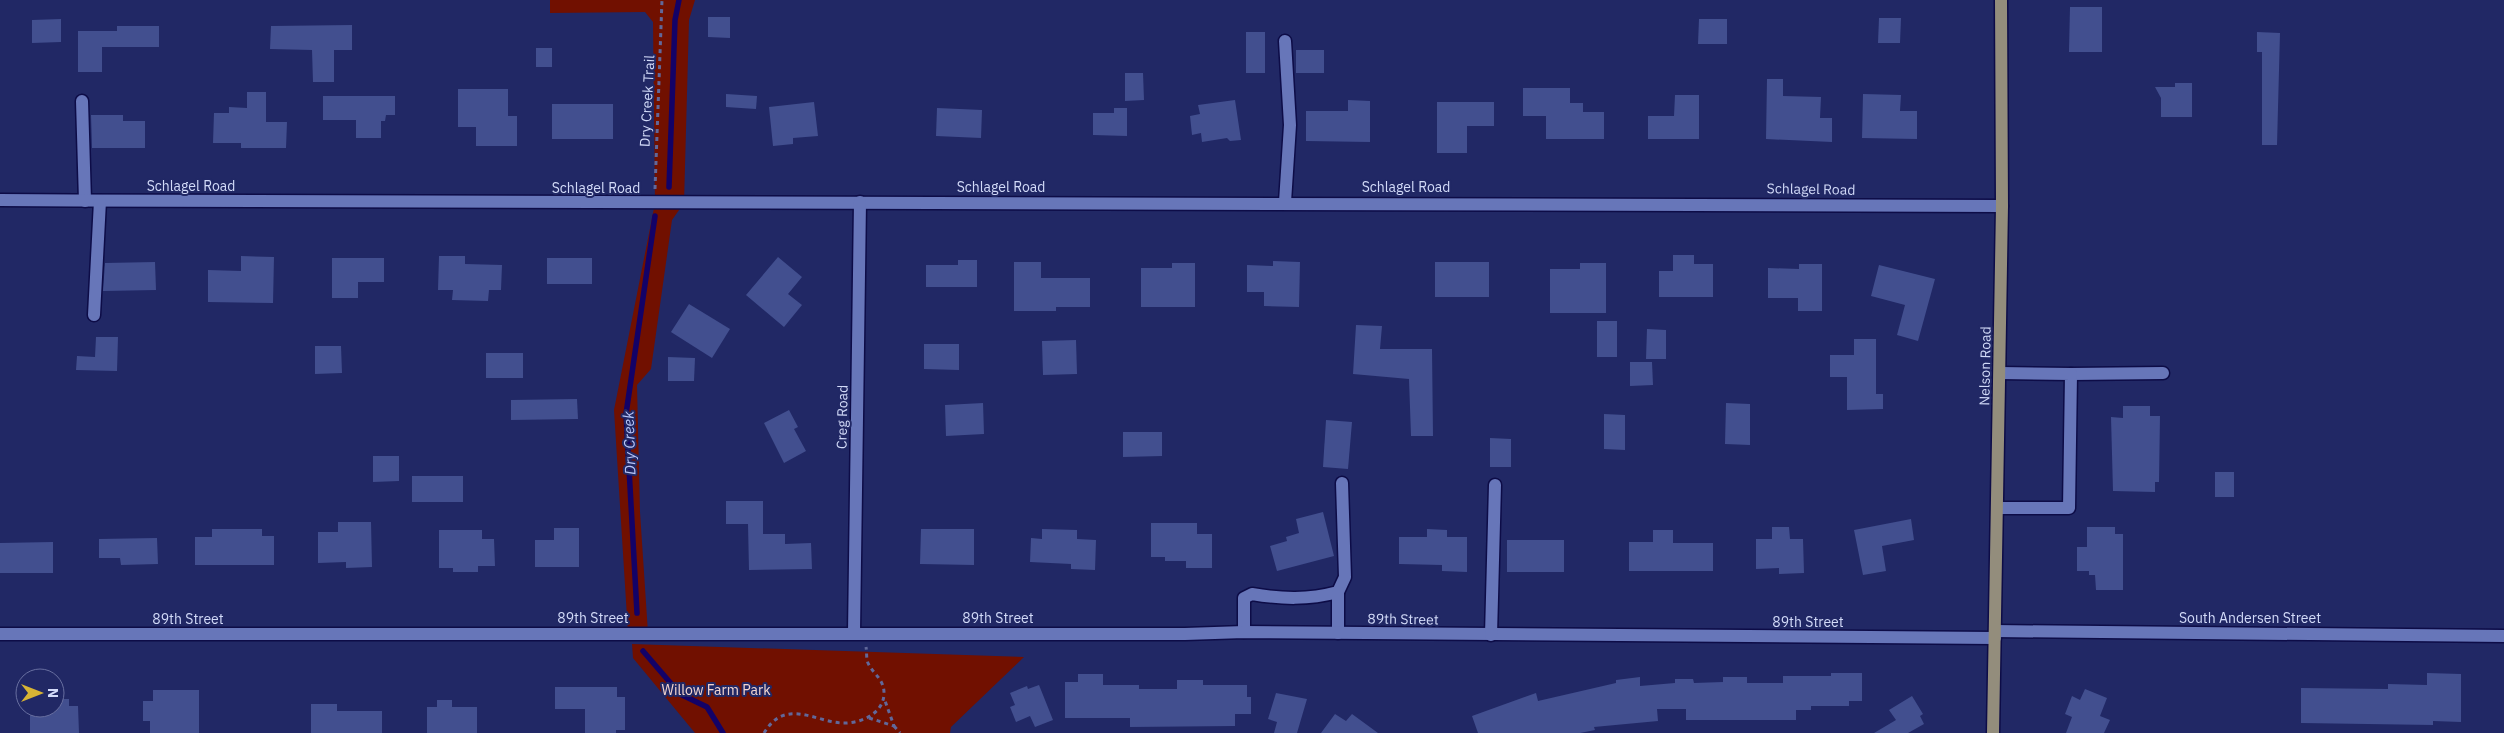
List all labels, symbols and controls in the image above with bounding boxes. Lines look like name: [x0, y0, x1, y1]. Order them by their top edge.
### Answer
street label: Dry Creek Trail: [636, 54, 658, 147]
street label: Schlagel Road: [147, 177, 235, 195]
street label: Schlagel Road: [957, 178, 1045, 196]
street label: Schlagel Road: [1362, 178, 1450, 196]
street label: Schlagel Road: [552, 179, 640, 197]
street label: Schlagel Road: [1766, 179, 1856, 199]
street label: Nelson Road: [1975, 326, 1995, 406]
street label: Creg Road: [832, 385, 852, 449]
water label: Dry Creek: [618, 411, 640, 475]
street label: 89th Street: [557, 609, 629, 627]
street label: 89th Street: [962, 609, 1034, 627]
street label: 89th Street: [1367, 609, 1439, 629]
street label: South Andersen Street: [2179, 609, 2321, 627]
street label: 89th Street: [152, 610, 224, 628]
street label: 89th Street: [1772, 613, 1844, 631]
north arrow: [15, 668, 65, 718]
park label: Willow Farm Park: [661, 681, 771, 699]
text: N: [44, 688, 62, 698]

